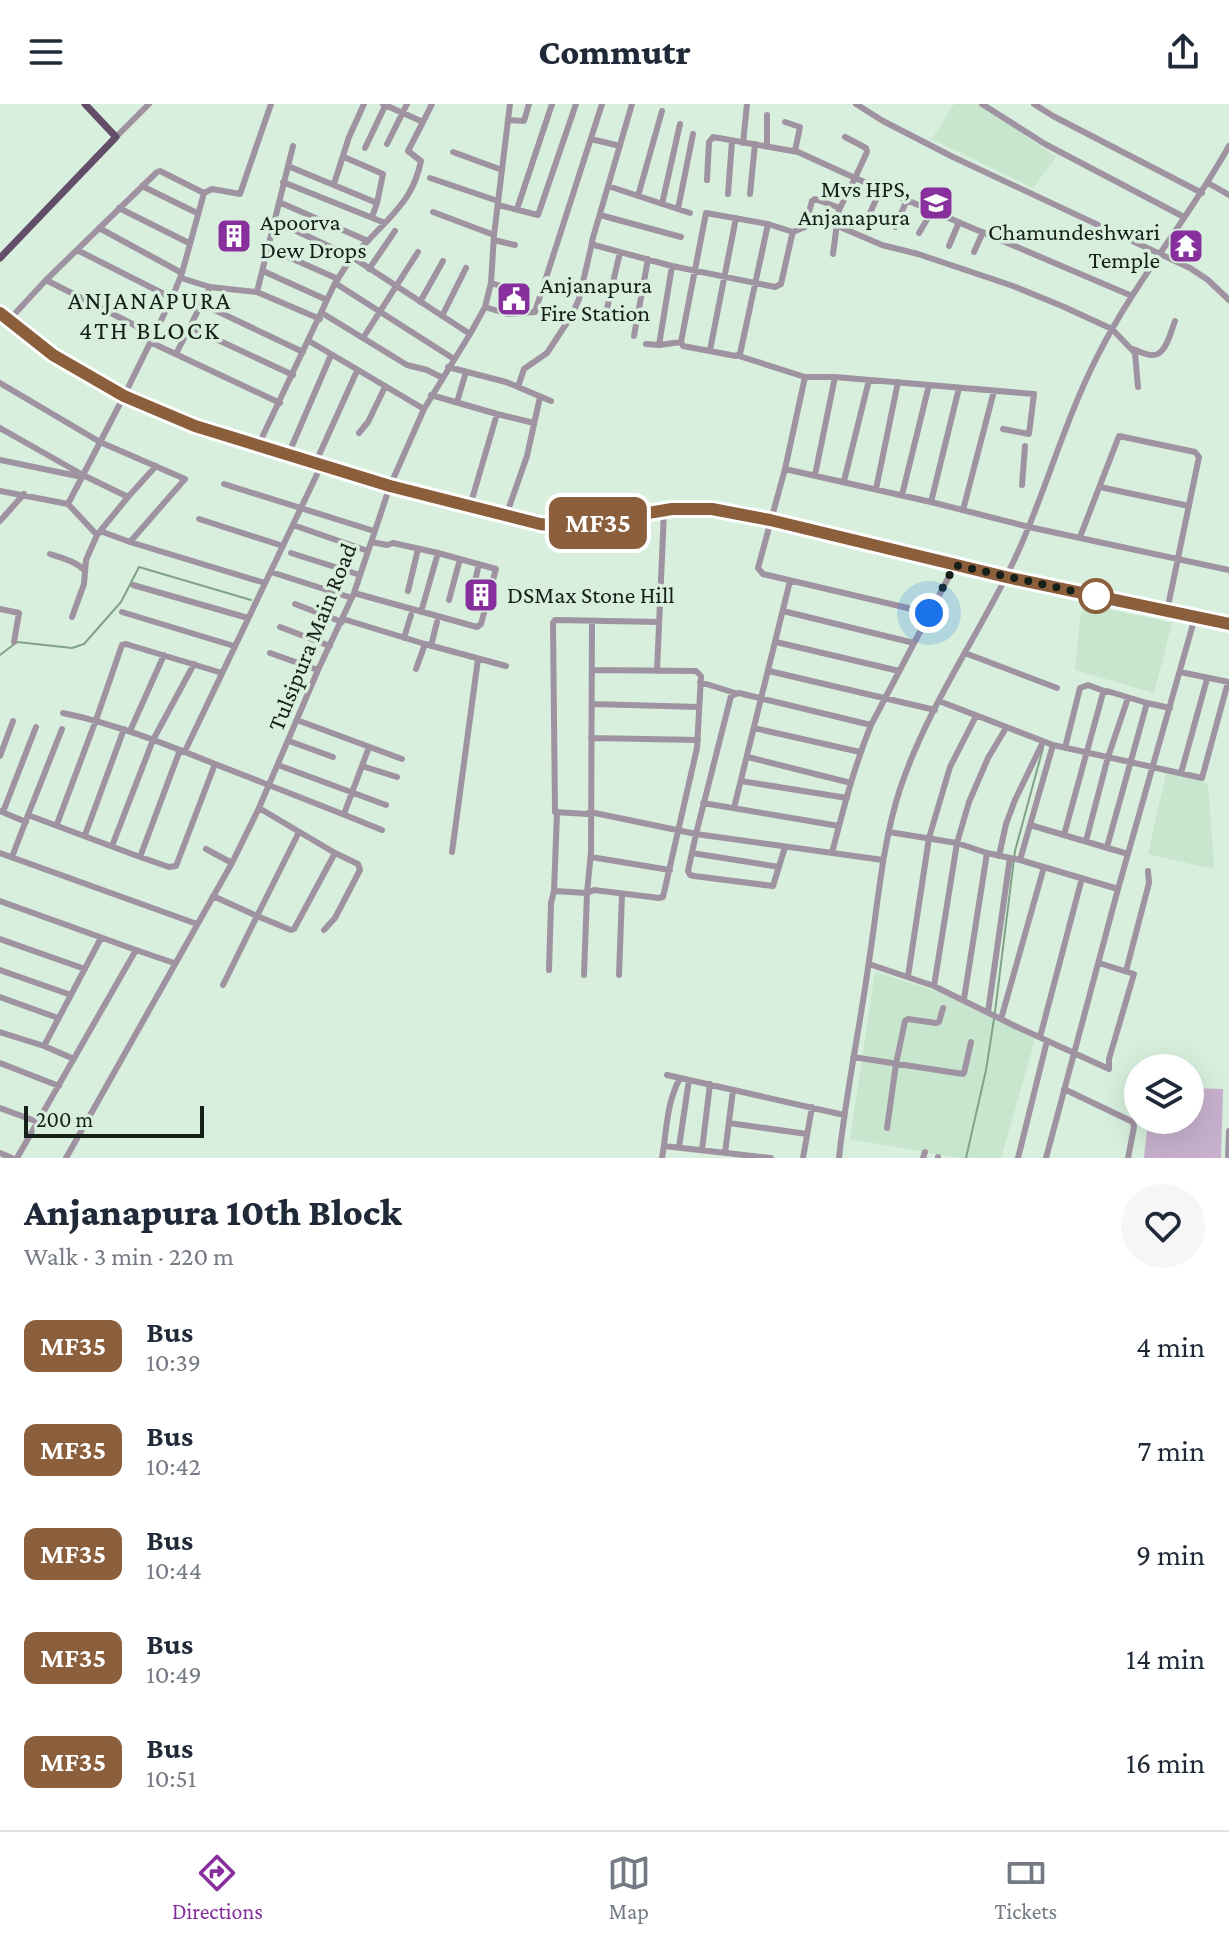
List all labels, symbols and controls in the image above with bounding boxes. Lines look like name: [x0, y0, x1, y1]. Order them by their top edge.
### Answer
icon: menu: [24, 30, 68, 74]
icon: share: [1161, 30, 1205, 74]
text: Commutr: [538, 32, 691, 72]
place label: Mvs HPS, Anjanapura: [798, 175, 910, 230]
school or university icon: Mvs HPS, Anjanapura: [917, 184, 955, 222]
place label: Apoorva Dew Drops: [260, 208, 367, 263]
building icon: Apoorva Dew Drops: [215, 217, 253, 255]
place label: Chamundeshwari Temple: [988, 218, 1160, 273]
temple icon: Chamundeshwari Temple: [1167, 227, 1205, 265]
place label: Anjanapura Fire Station: [540, 271, 652, 326]
public building icon: Anjanapura Fire Station: [495, 280, 533, 318]
district label: ANJANAPURA 4TH BLOCK: [68, 286, 232, 345]
line badge: MF35: [542, 497, 654, 549]
text: MF35: [565, 507, 631, 538]
street label: Tulsipura Main Road: [262, 539, 362, 735]
building icon: DSMax Stone Hill: [462, 576, 500, 614]
unlabelled marker: [1079, 579, 1113, 613]
place label: DSMax Stone Hill: [507, 581, 675, 608]
your location: [909, 593, 949, 633]
map controls: [1124, 1054, 1204, 1134]
button: layers: [1124, 1054, 1204, 1134]
scale bar: [24, 1102, 204, 1138]
text: 200 m: [36, 1107, 93, 1132]
button: heart: [1121, 1184, 1205, 1268]
text: Anjanapura 10th Block: [24, 1191, 402, 1233]
text: Walk · 3 min · 220 m: [24, 1242, 234, 1271]
text: Bus: [146, 1315, 193, 1348]
text: MF35: [40, 1330, 106, 1361]
text: 4 min: [1136, 1330, 1205, 1363]
text: 10:39: [146, 1348, 201, 1377]
text: Bus: [146, 1419, 193, 1452]
text: MF35: [40, 1434, 106, 1465]
text: 7 min: [1137, 1434, 1205, 1467]
text: 10:42: [146, 1452, 201, 1481]
text: Bus: [146, 1523, 193, 1556]
text: MF35: [40, 1538, 106, 1569]
text: 9 min: [1136, 1538, 1205, 1571]
text: 10:44: [146, 1556, 202, 1585]
text: Bus: [146, 1627, 193, 1660]
text: MF35: [40, 1642, 106, 1673]
text: 14 min: [1126, 1642, 1205, 1675]
text: 10:49: [146, 1660, 202, 1689]
text: Bus: [146, 1731, 193, 1764]
text: MF35: [40, 1746, 106, 1777]
text: 16 min: [1126, 1746, 1205, 1779]
text: 10:51: [146, 1764, 196, 1793]
tab: Directions: [172, 1851, 263, 1924]
tab: Map: [607, 1851, 651, 1924]
tab: Tickets: [995, 1851, 1057, 1924]

